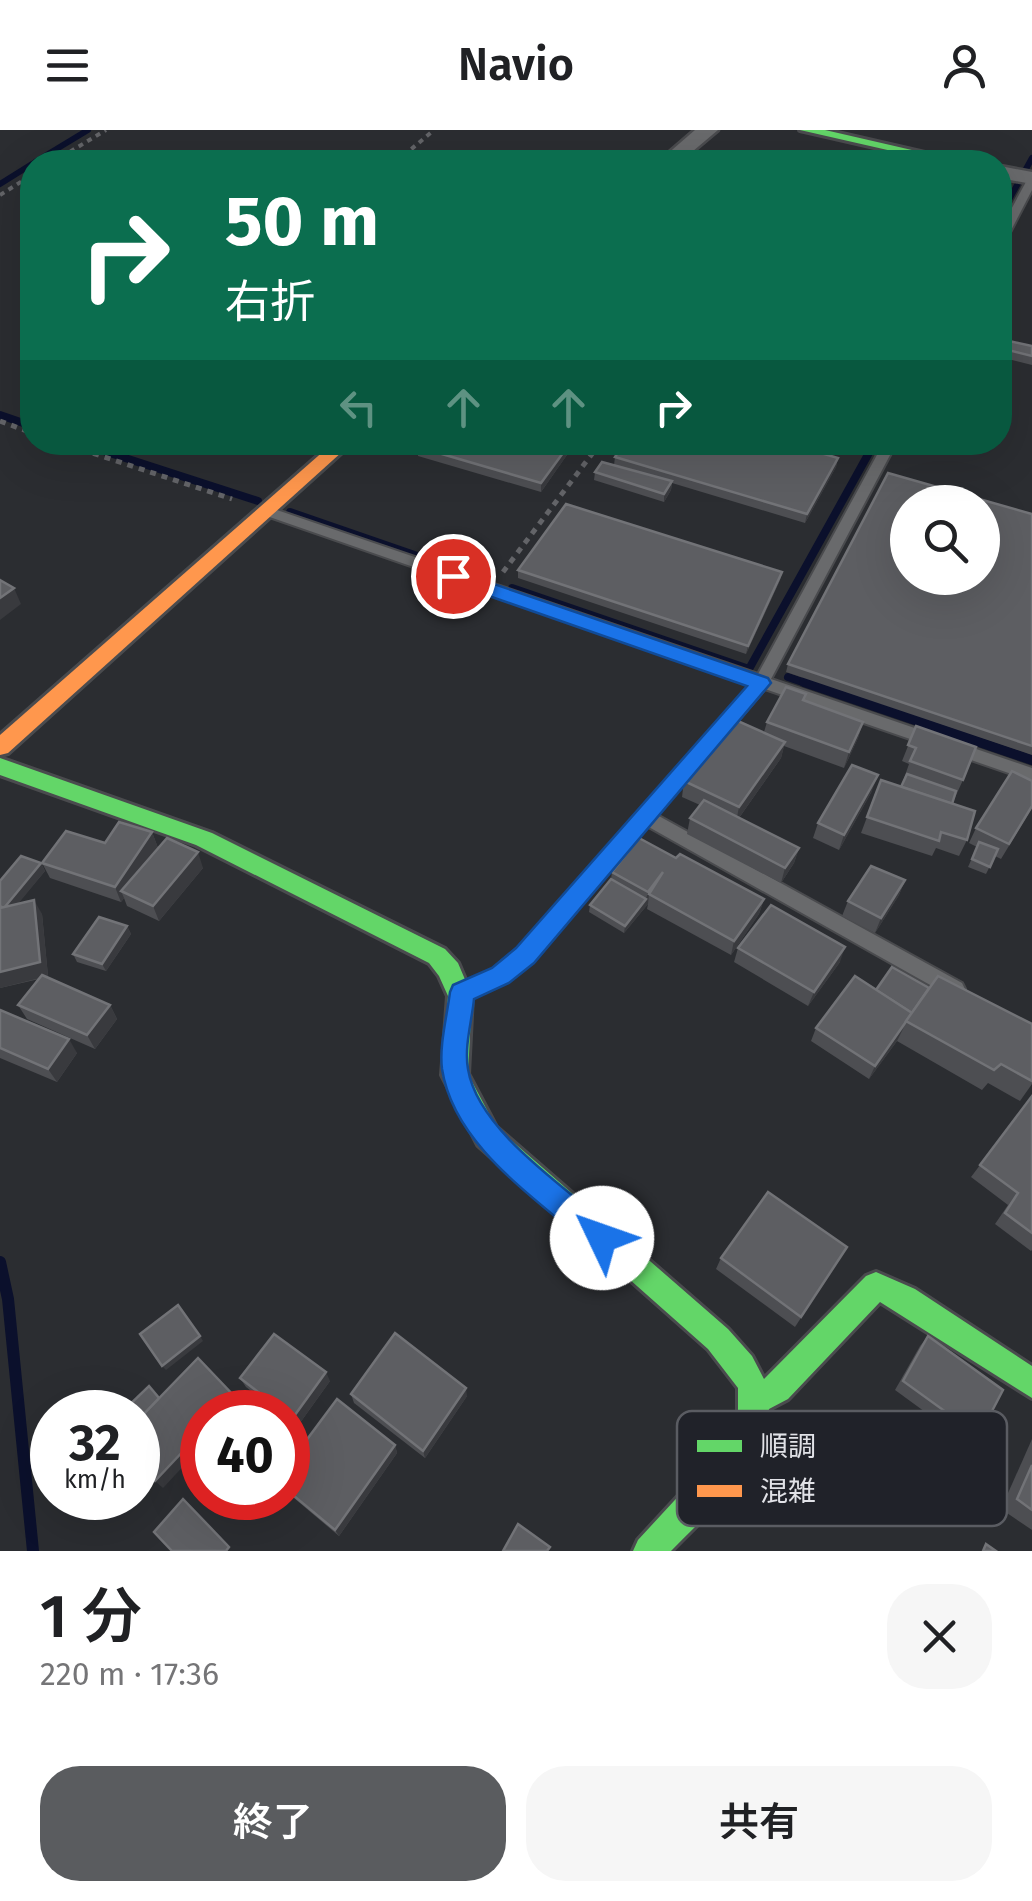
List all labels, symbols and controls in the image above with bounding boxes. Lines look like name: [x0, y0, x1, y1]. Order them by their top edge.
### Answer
icon: menu: [40, 38, 95, 93]
text: Navio: [458, 38, 574, 92]
icon: person: [937, 38, 992, 93]
text: 50 m: [225, 180, 379, 264]
icon: right: [60, 190, 190, 320]
text: 右折: [225, 275, 315, 329]
icon: left: [331, 380, 386, 435]
icon: ahead: [436, 380, 491, 435]
icon: ahead: [541, 380, 596, 435]
icon: right: [646, 380, 701, 435]
map controls: [890, 485, 1000, 595]
button: search: [890, 485, 1000, 595]
pin: [411, 534, 496, 619]
icon: arrive: [426, 549, 481, 604]
position arrow: [550, 1186, 654, 1290]
speed limit sign: 40: [180, 1390, 310, 1520]
legend: [677, 1411, 1007, 1526]
text: 32: [69, 1413, 121, 1473]
text: 順調: [760, 1430, 816, 1463]
text: km/h: [64, 1465, 126, 1495]
text: 混雑: [760, 1475, 816, 1508]
text: 1 分: [40, 1581, 142, 1653]
button: close: [887, 1584, 992, 1689]
text: 220 m · 17:36: [40, 1655, 219, 1693]
button: 終了: [40, 1766, 506, 1881]
button: 共有: [526, 1766, 992, 1881]

